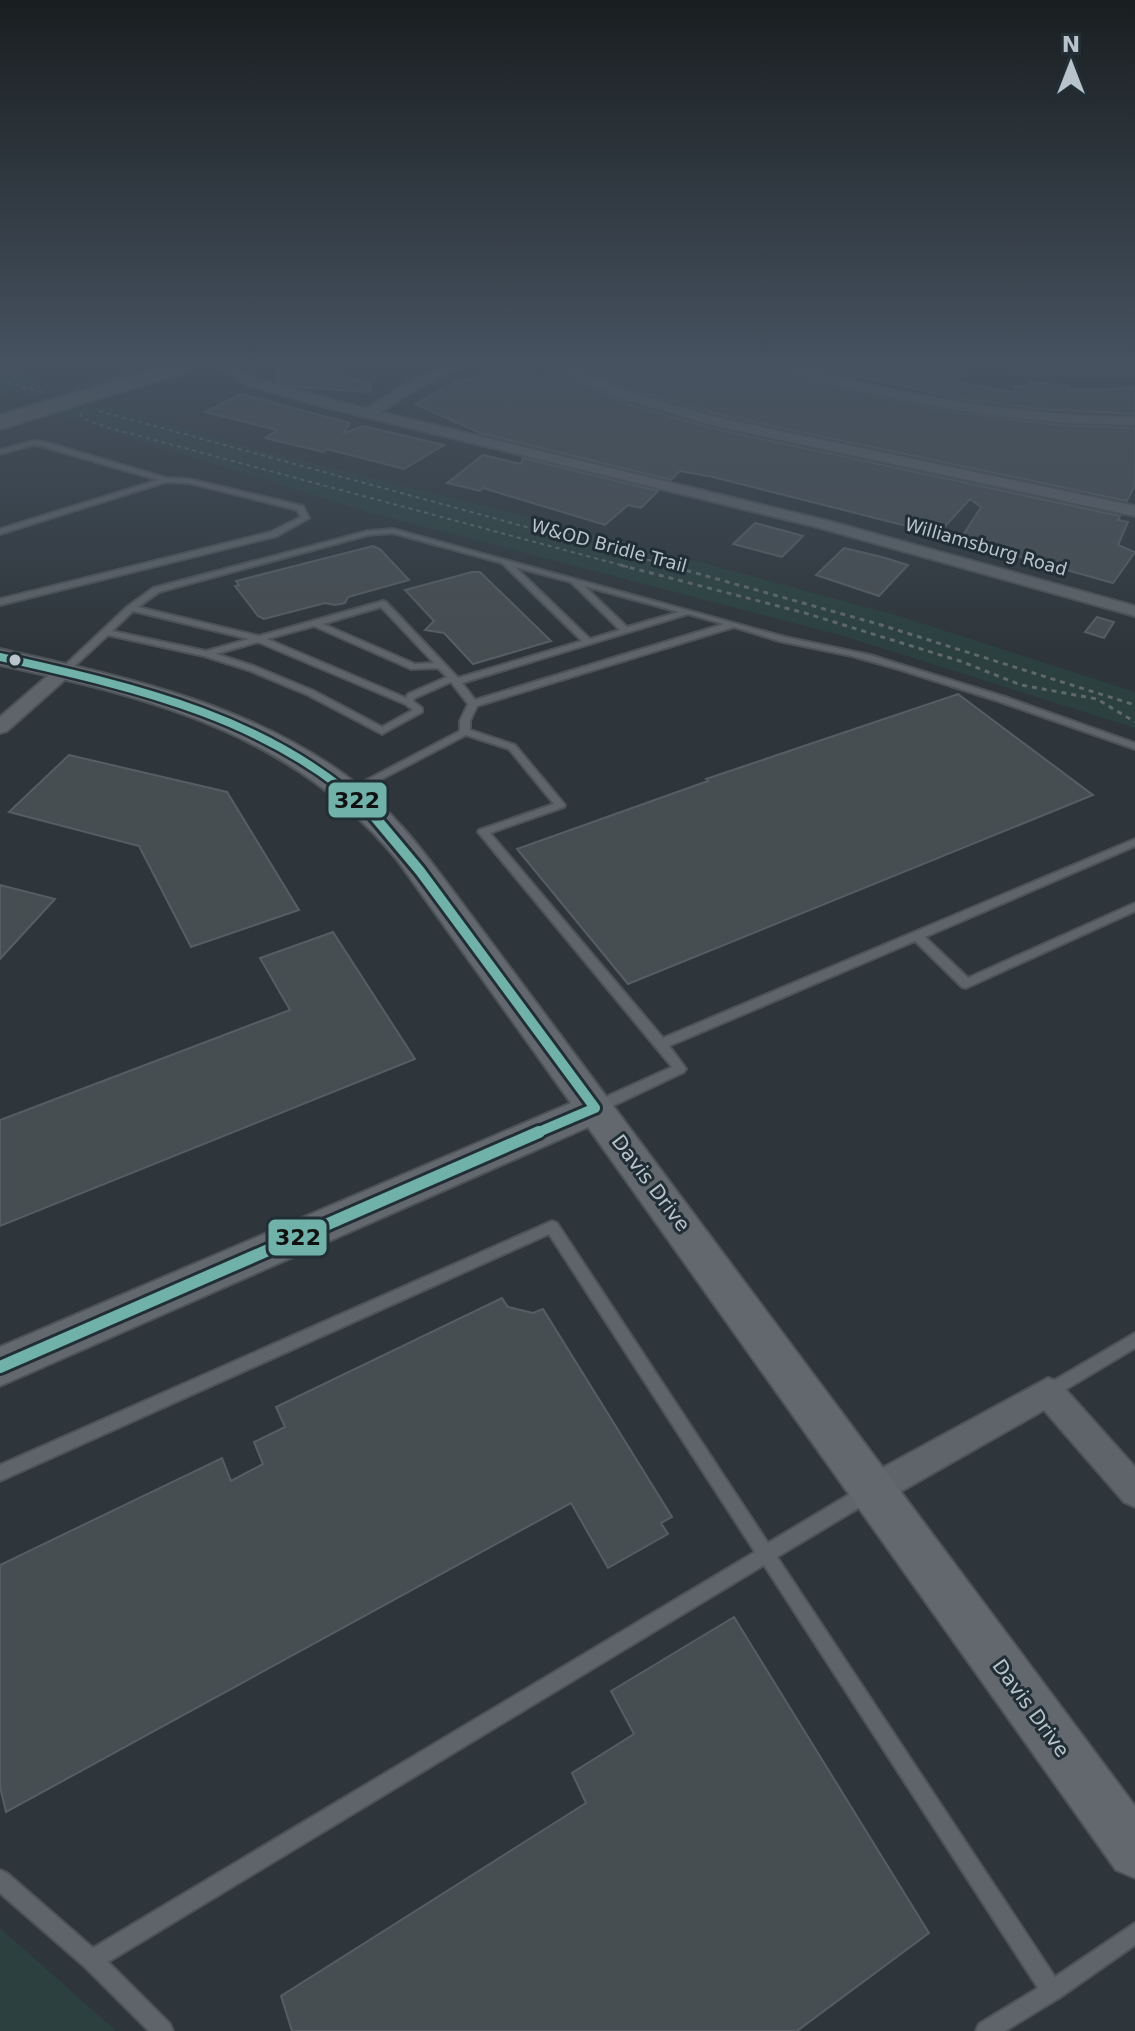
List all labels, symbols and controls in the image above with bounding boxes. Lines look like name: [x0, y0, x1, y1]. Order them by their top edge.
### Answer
north arrow: [1031, 24, 1111, 104]
text: N: [1062, 32, 1080, 57]
street label: Williamsburg Road: [903, 513, 1070, 580]
street label: W&OD Bridle Trail: [529, 515, 689, 576]
unlabelled marker: [7, 652, 23, 668]
line badge: 322: [327, 781, 388, 819]
text: 322: [334, 788, 380, 813]
street label: Davis Drive: [607, 1130, 695, 1236]
line badge: 322: [267, 1218, 328, 1257]
text: 322: [275, 1225, 321, 1250]
street label: Davis Drive: [987, 1654, 1075, 1762]

